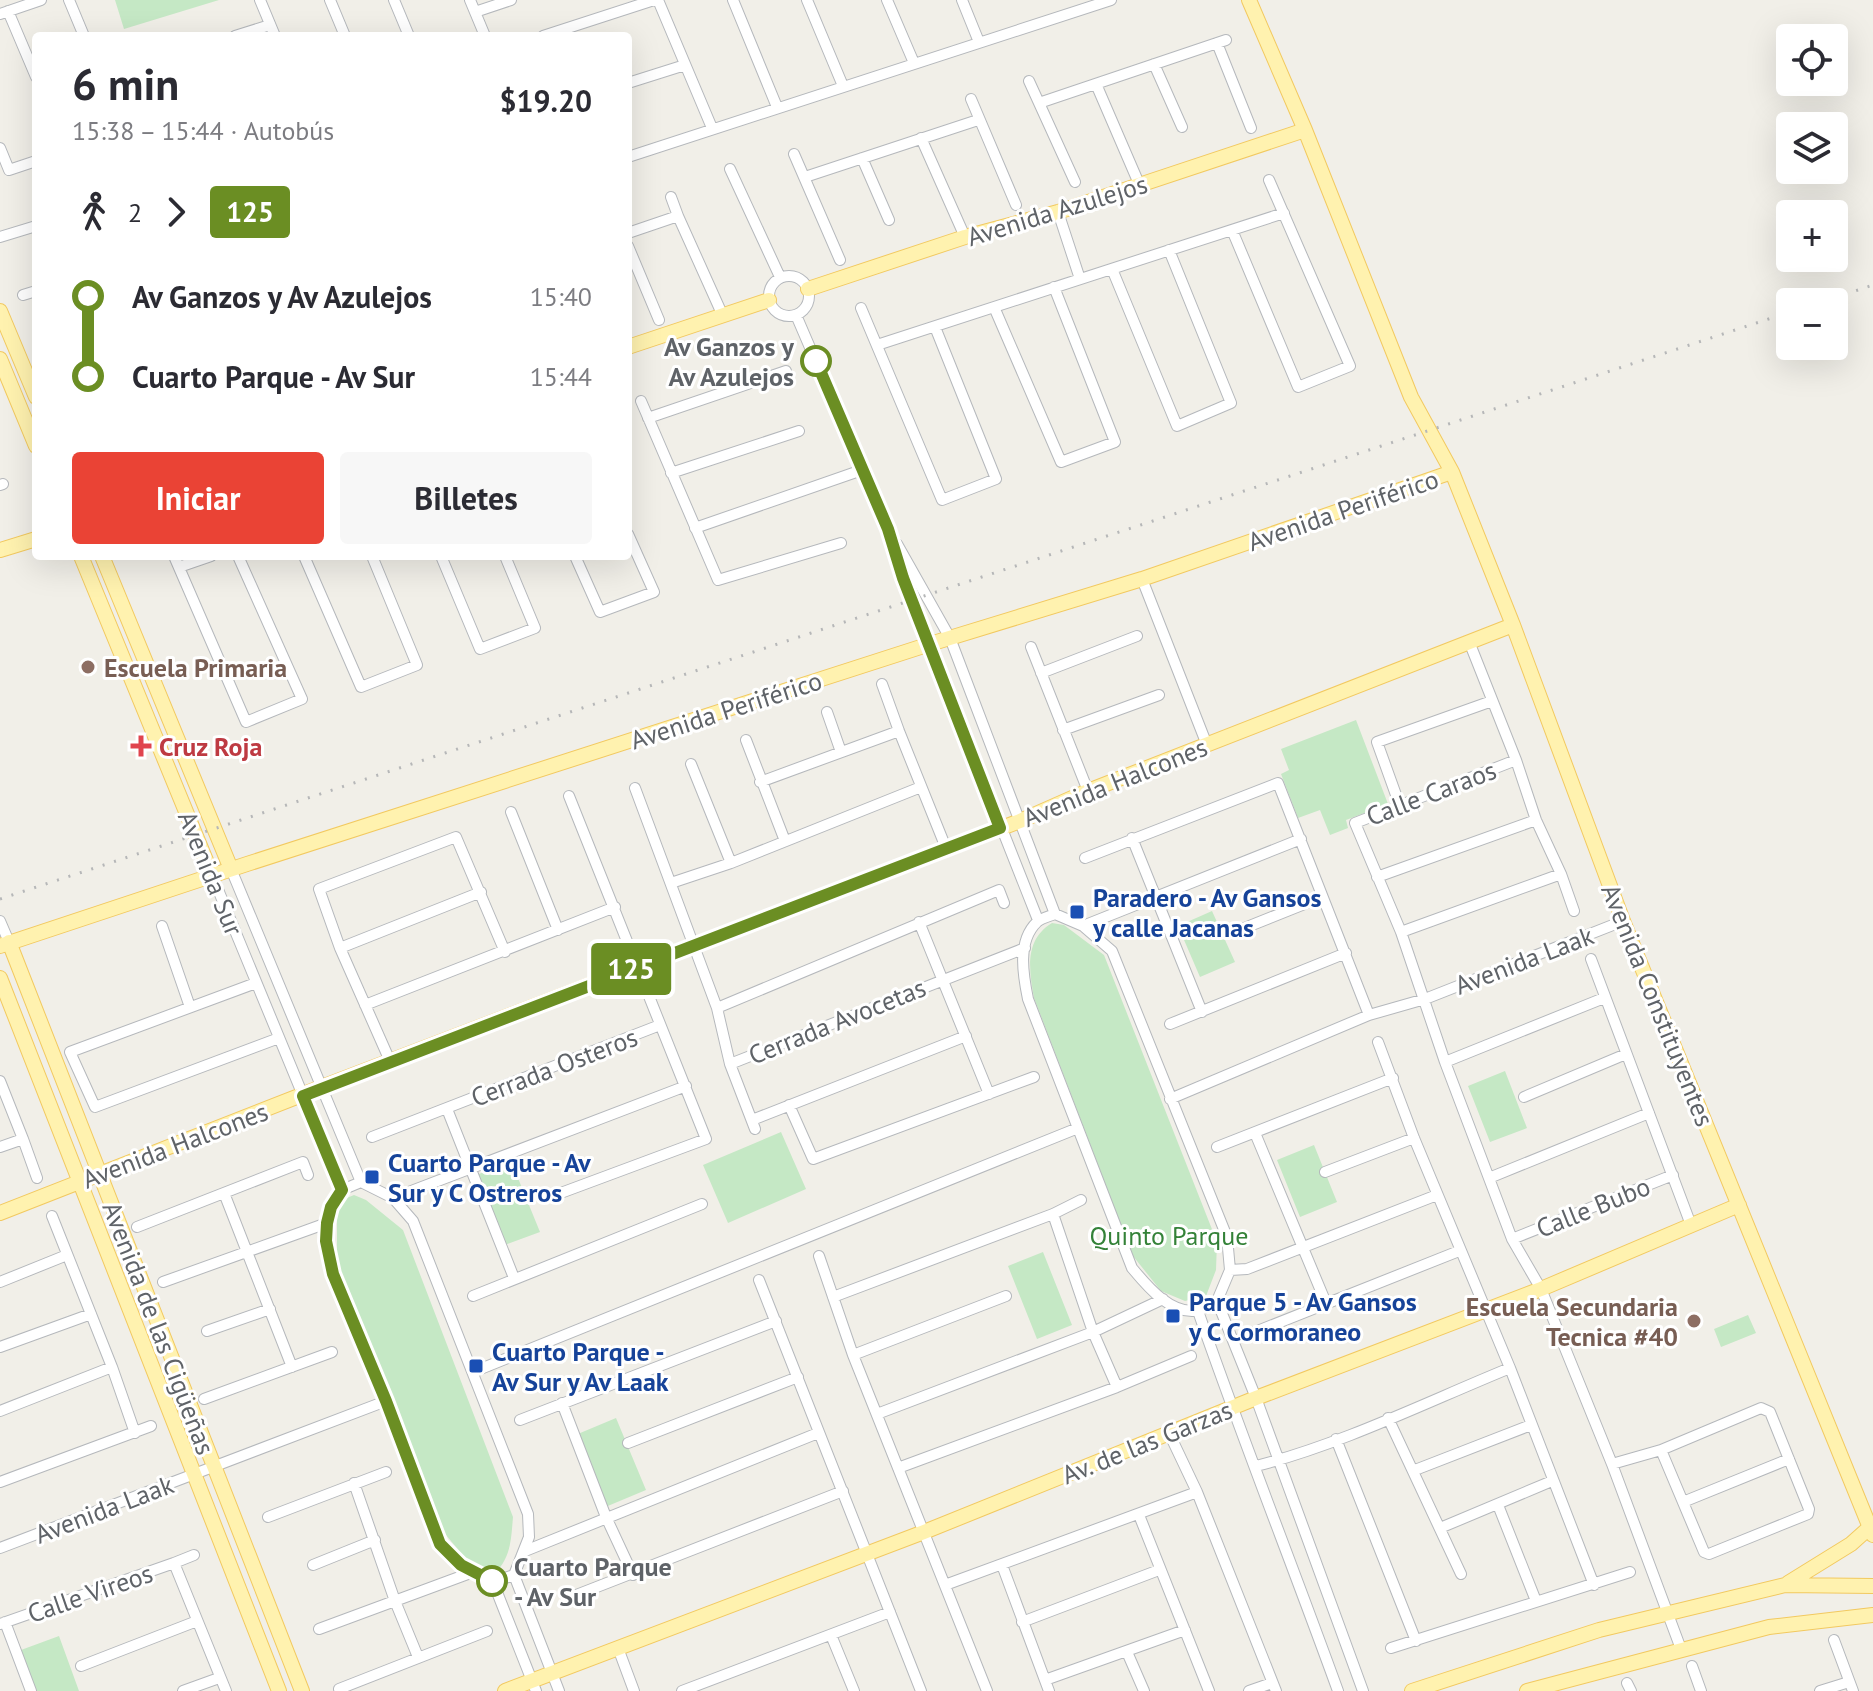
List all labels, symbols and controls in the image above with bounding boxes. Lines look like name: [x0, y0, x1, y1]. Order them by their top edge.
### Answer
map controls: [1776, 24, 1848, 360]
button: locate: [1776, 24, 1848, 96]
text: 6 min: [72, 55, 179, 112]
text: $19.20: [500, 81, 592, 120]
button: layers: [1776, 112, 1848, 184]
text: 15:38 – 15:44 · Autobús: [72, 114, 334, 147]
street label: Avenida Azulejos: [963, 167, 1151, 253]
icon: walk: [72, 190, 116, 234]
icon: forward: [154, 190, 198, 234]
text: 125: [226, 193, 274, 230]
text: 2: [128, 196, 142, 229]
button: +: [1776, 200, 1848, 272]
text: Av Ganzos y Av Azulejos: [132, 277, 432, 316]
text: 15:40: [530, 280, 592, 313]
button: −: [1776, 288, 1848, 360]
place label: Av Ganzos y Av Azulejos: [664, 330, 795, 393]
marker: Av Ganzos y Av Azulejos: [801, 346, 831, 376]
text: Cuarto Parque - Av Sur: [132, 357, 415, 396]
text: 15:44: [530, 360, 592, 393]
button: Iniciar: [72, 452, 324, 544]
button: Billetes: [340, 452, 592, 544]
street label: Avenida Periférico: [1243, 462, 1443, 558]
place label: Escuela Primaria: [104, 651, 287, 684]
marker: Escuela Primaria: [79, 658, 97, 676]
street label: Avenida Periférico: [626, 663, 826, 757]
place label: Cruz Roja: [159, 730, 262, 763]
street label: Avenida Halcones: [1018, 730, 1212, 834]
marker: Cruz Roja: [130, 735, 152, 757]
street label: Calle Caraos: [1361, 753, 1501, 833]
street label: Avenida Sur: [171, 806, 251, 940]
street label: Avenida Constituyentes: [1594, 879, 1722, 1131]
place label: Paradero - Av Gansos y calle Jacanas: [1092, 881, 1321, 944]
marker: Paradero - Av Gansos y calle Jacanas: [1068, 903, 1086, 921]
street label: Avenida Laak: [1450, 918, 1599, 1002]
line badge: 125: [585, 943, 677, 995]
text: 125: [607, 950, 655, 987]
street label: Cerrada Avocetas: [744, 970, 930, 1072]
street label: Cerrada Osteros: [466, 1020, 642, 1114]
street label: Avenida Halcones: [78, 1094, 272, 1196]
place label: Cuarto Parque - Av Sur y C Ostreros: [388, 1146, 591, 1209]
marker: Cuarto Parque - Av Sur y C Ostreros: [363, 1168, 381, 1186]
street label: Calle Bubo: [1531, 1169, 1655, 1245]
street label: Avenida de las Cigüeñas: [96, 1197, 222, 1459]
park label: Quinto Parque: [1090, 1219, 1248, 1252]
place label: Parque 5 - Av Gansos y C Cormoraneo: [1188, 1285, 1417, 1348]
place label: Escuela Secundaria Tecnica #40: [1466, 1290, 1678, 1353]
marker: Parque 5 - Av Gansos y C Cormoraneo: [1164, 1307, 1182, 1325]
marker: Escuela Secundaria Tecnica #40: [1685, 1312, 1703, 1330]
place label: Cuarto Parque - Av Sur y Av Laak: [492, 1335, 669, 1398]
marker: Cuarto Parque - Av Sur y Av Laak: [467, 1357, 485, 1375]
street label: Av. de las Garzas: [1057, 1393, 1237, 1491]
street label: Avenida Laak: [30, 1467, 179, 1551]
place label: Cuarto Parque - Av Sur: [514, 1550, 672, 1613]
street label: Calle Vireos: [23, 1556, 157, 1630]
marker: Cuarto Parque - Av Sur: [477, 1566, 507, 1596]

